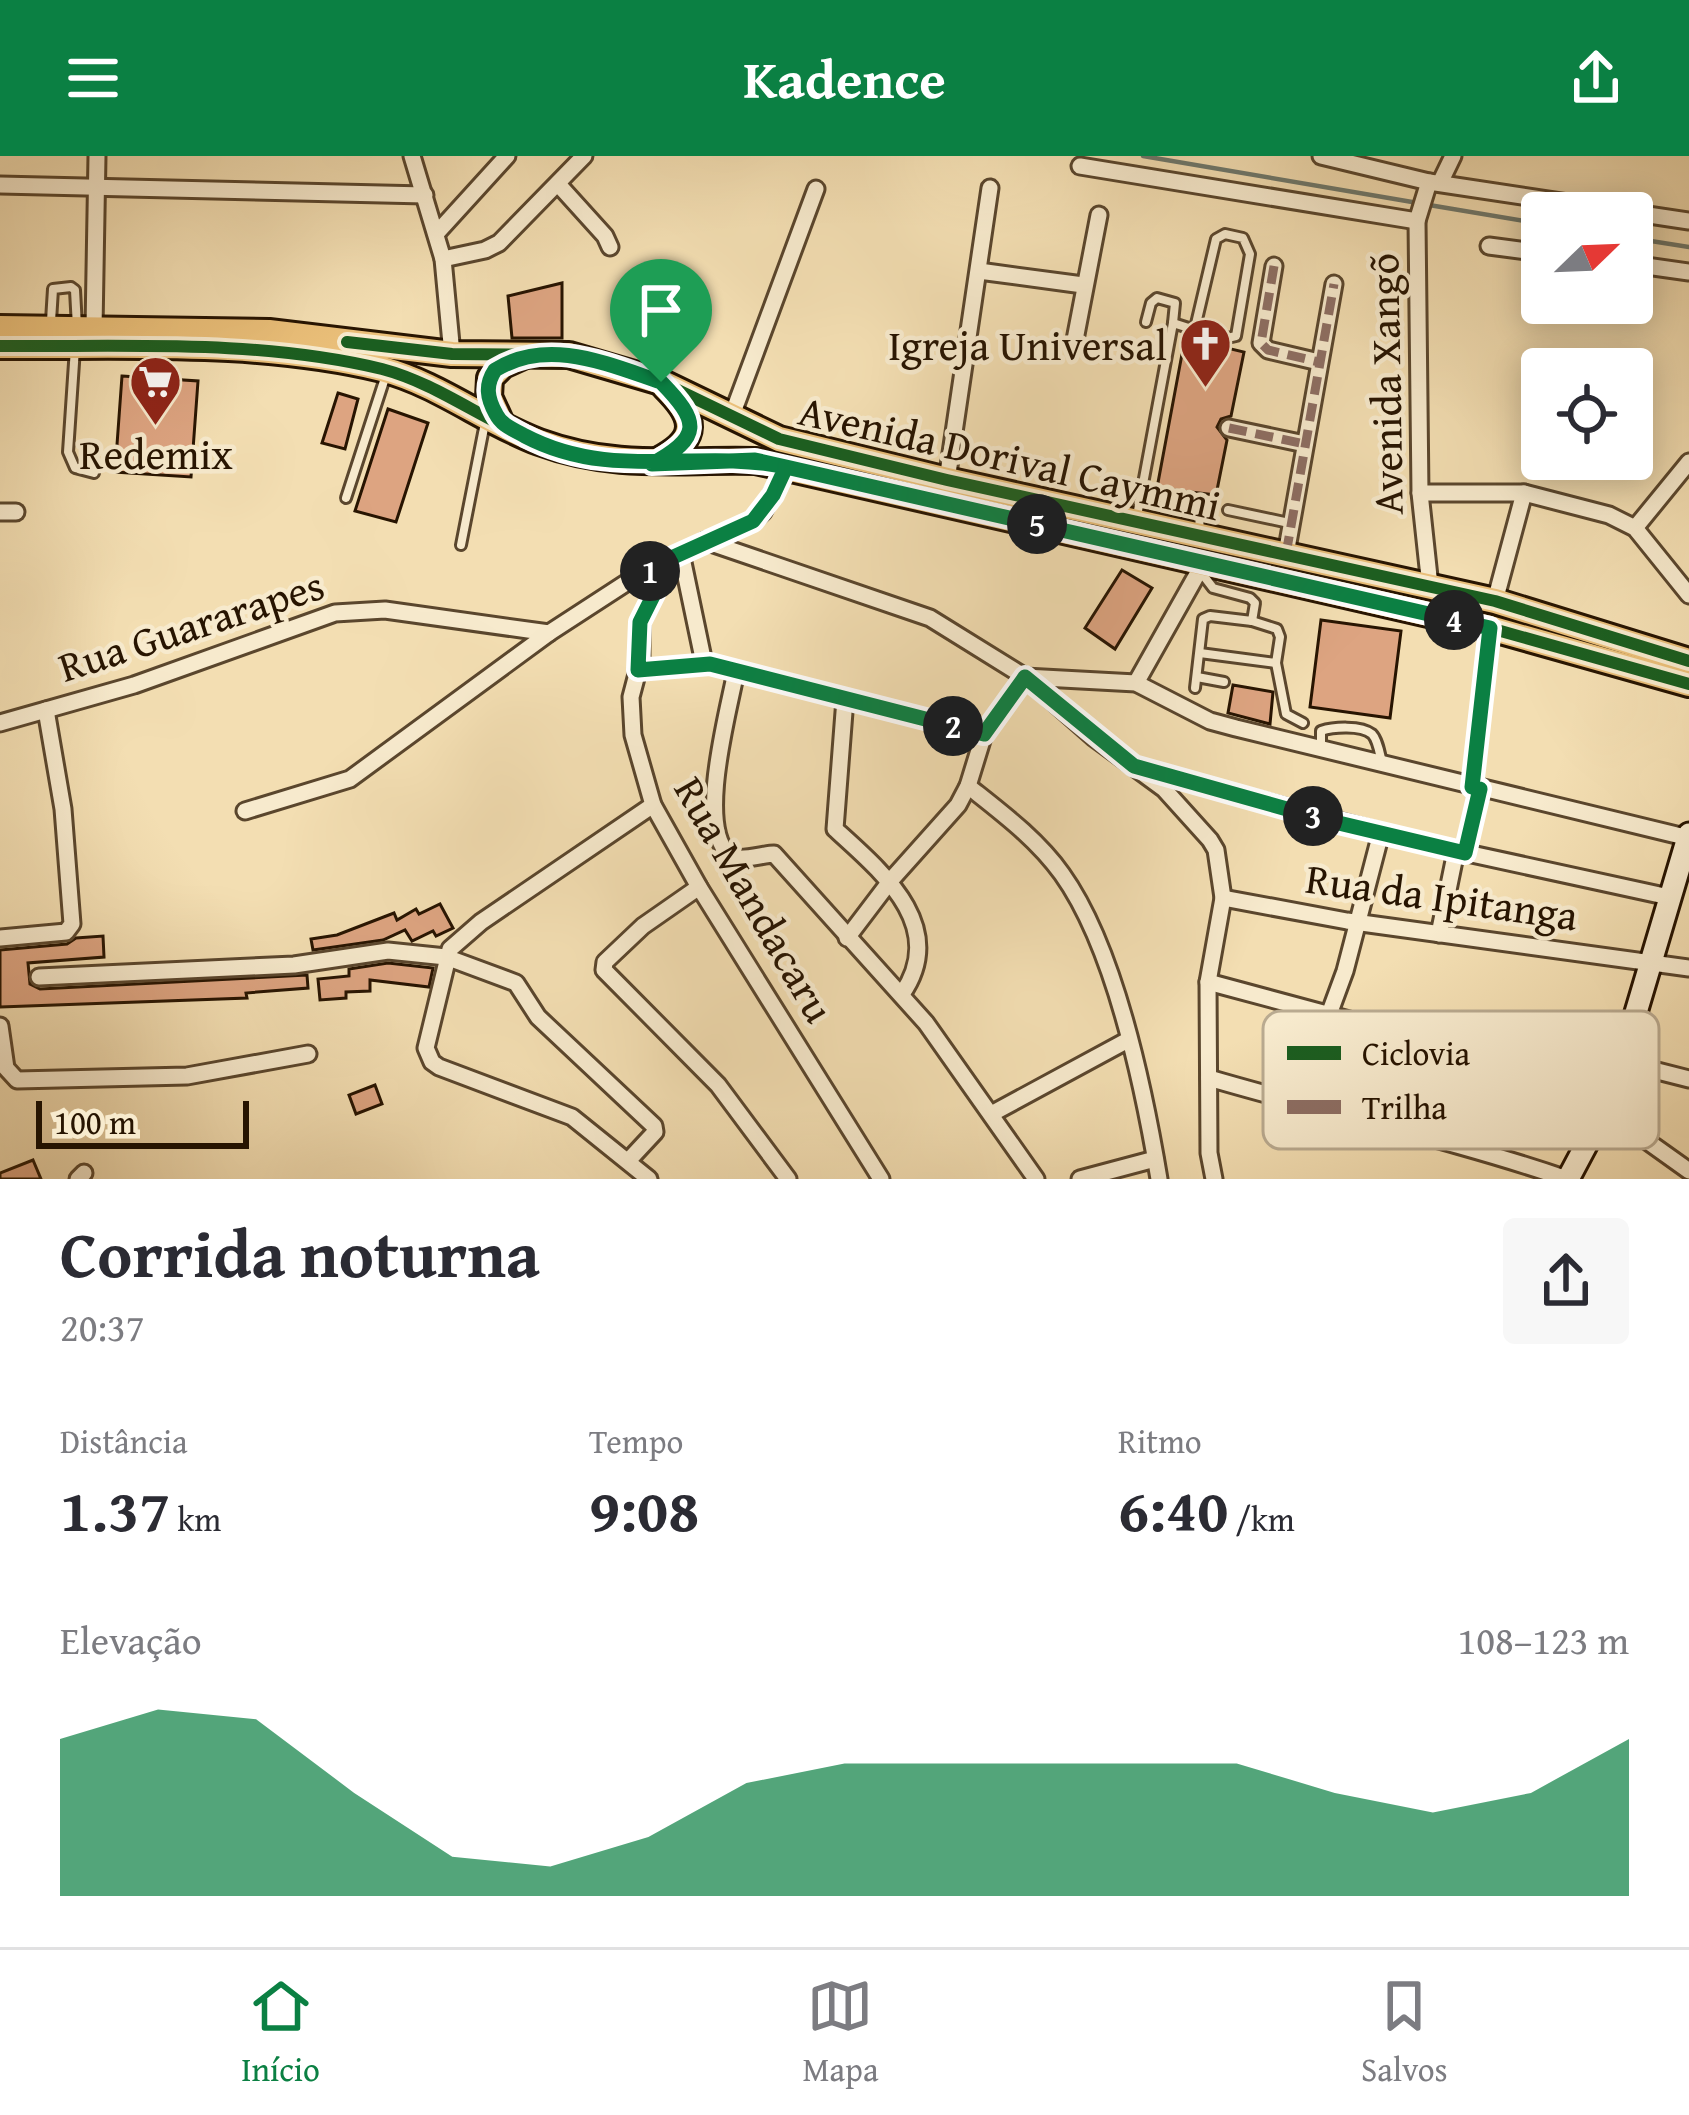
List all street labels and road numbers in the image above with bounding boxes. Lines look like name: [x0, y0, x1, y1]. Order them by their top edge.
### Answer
street label: Avenida Xangõ: [1352, 253, 1418, 515]
street label: Avenida Dorival Caymmi: [793, 379, 1227, 535]
street label: Rua Guararapes: [50, 553, 332, 697]
street label: Rua Mandacaru: [660, 765, 850, 1033]
street label: Rua da Ipitanga: [1302, 847, 1582, 945]

